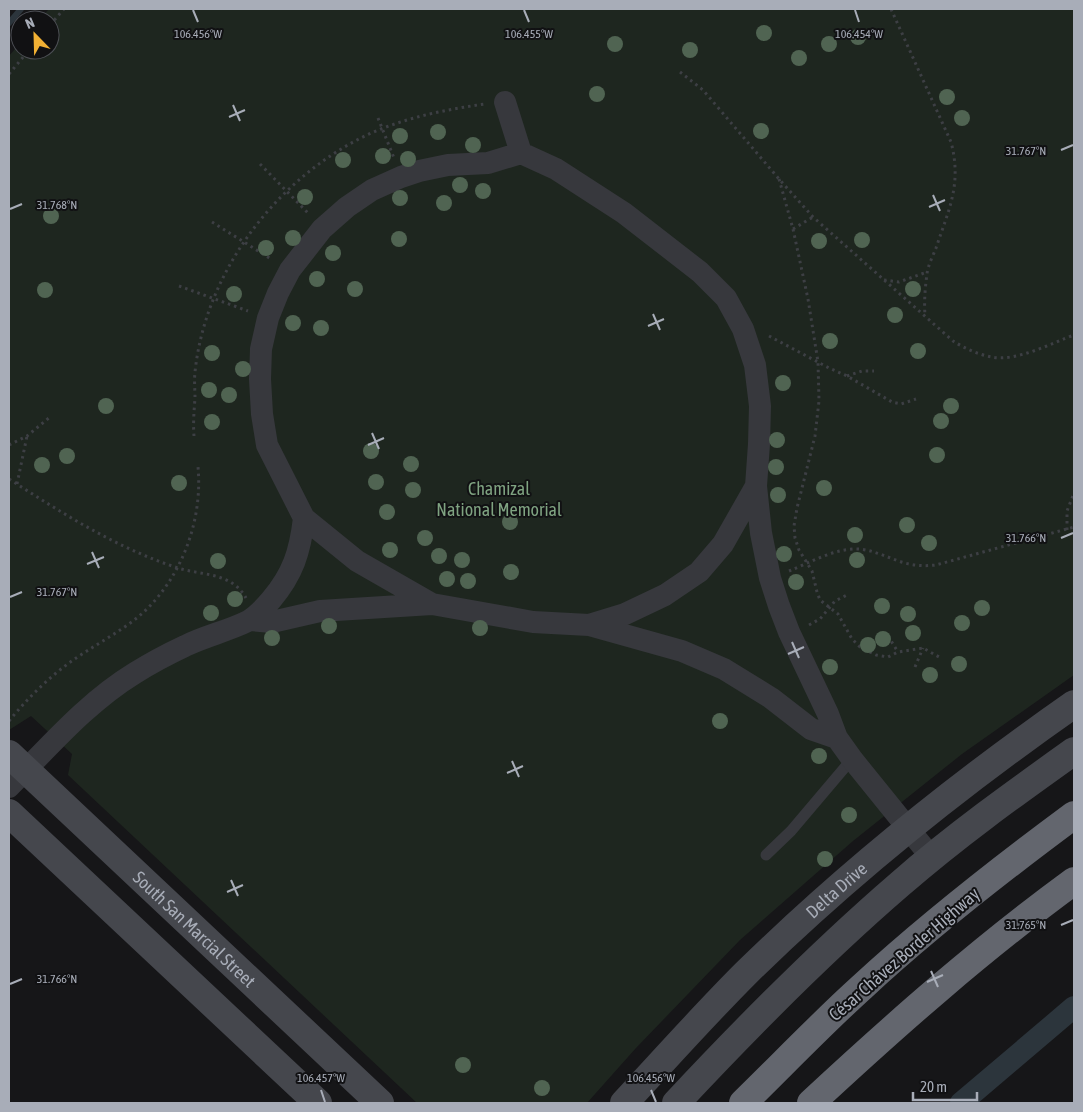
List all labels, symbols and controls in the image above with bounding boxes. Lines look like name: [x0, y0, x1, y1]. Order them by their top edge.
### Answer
north arrow: [10, 10, 60, 60]
text: N: [23, 14, 37, 32]
text: 106.456°W: [174, 27, 222, 41]
text: 106.455°W: [505, 27, 553, 41]
text: 106.454°W: [835, 27, 883, 41]
text: 31.767°N: [1006, 144, 1046, 158]
text: 31.768°N: [37, 198, 77, 212]
park label: Chamizal National Memorial: [436, 478, 562, 520]
text: 31.766°N: [1006, 531, 1046, 545]
text: 31.767°N: [37, 585, 77, 599]
street label: Delta Drive: [801, 857, 871, 922]
street label: South San Marcial Street: [129, 866, 260, 991]
street label: César Chávez Border Highway: [824, 883, 984, 1025]
text: 31.765°N: [1006, 918, 1046, 932]
text: 31.766°N: [37, 972, 77, 986]
scale bar: [913, 1070, 977, 1102]
text: 106.457°W: [297, 1071, 345, 1085]
text: 106.456°W: [627, 1071, 675, 1085]
text: 20 m: [920, 1078, 947, 1095]

